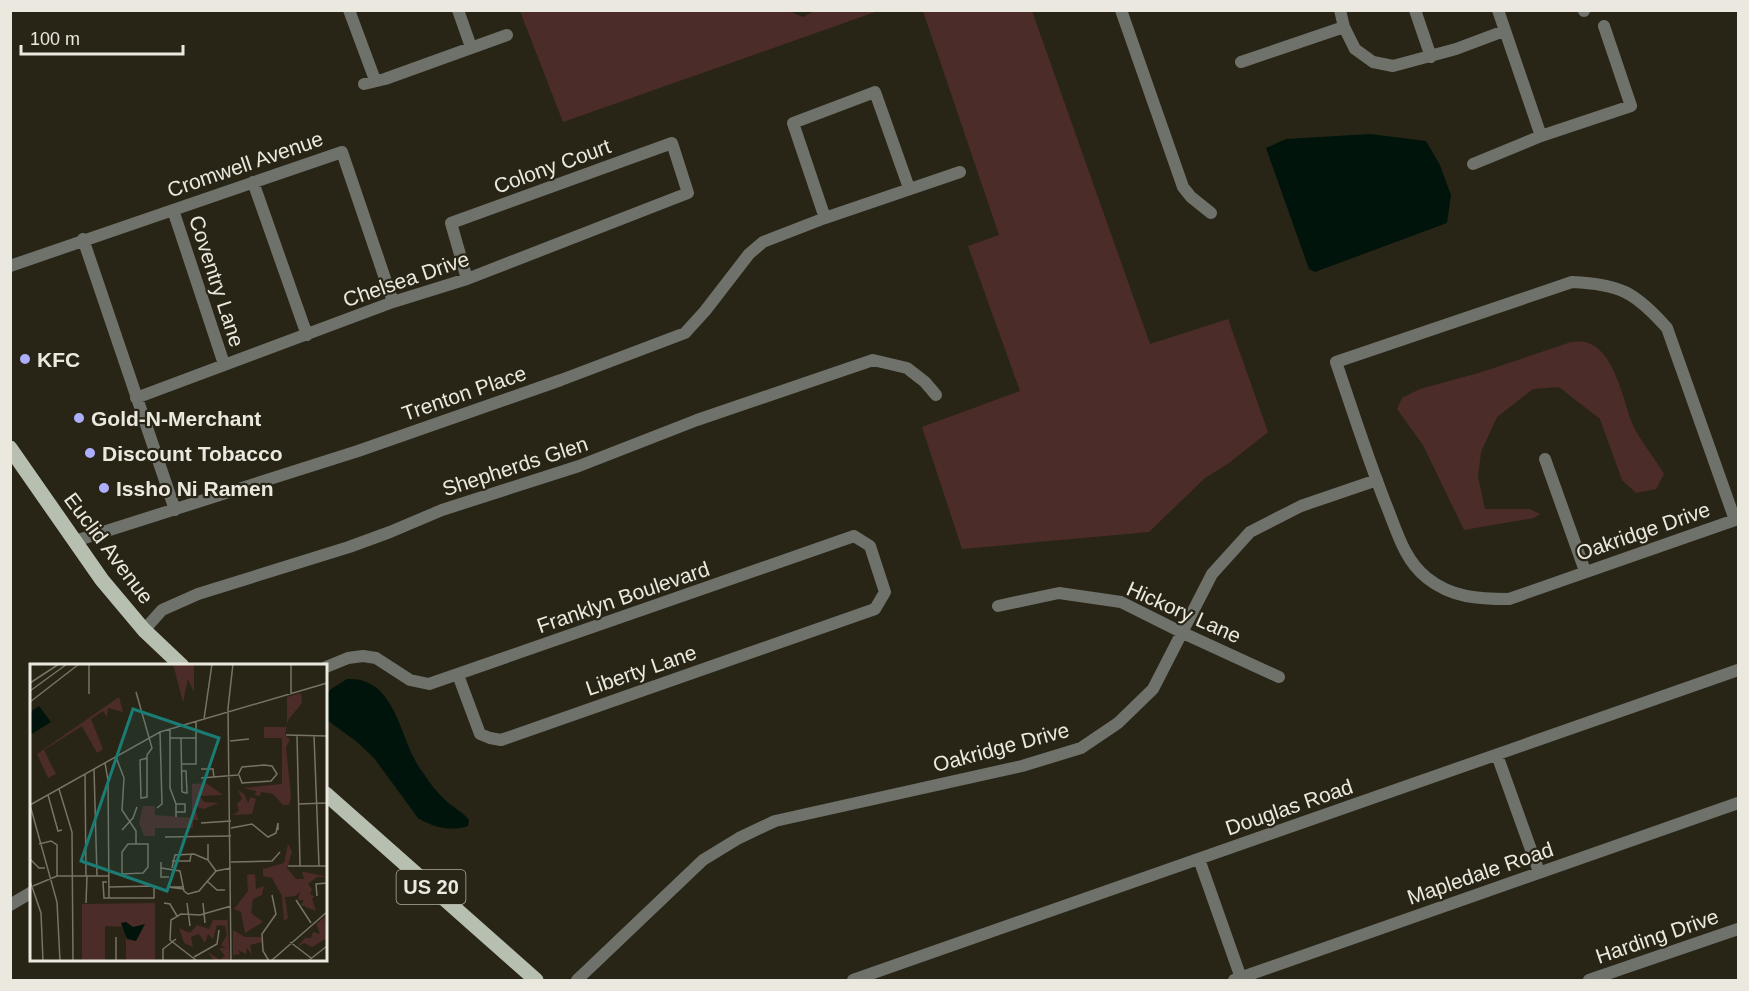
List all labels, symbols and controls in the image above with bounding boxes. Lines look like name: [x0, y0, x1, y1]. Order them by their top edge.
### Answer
scale bar: [21, 18, 183, 56]
text: 100 m: [30, 29, 80, 49]
street label: Cromwell Avenue: [164, 127, 326, 201]
street label: Colony Court: [490, 134, 614, 198]
street label: Coventry Lane: [185, 212, 249, 350]
street label: Chelsea Drive: [340, 247, 472, 311]
place label: KFC: [37, 348, 80, 371]
marker: KFC: [18, 352, 32, 366]
street label: Trenton Place: [399, 361, 529, 425]
place label: Gold-N-Merchant: [91, 407, 261, 430]
marker: Gold-N-Merchant: [72, 411, 86, 425]
street label: Shepherds Glen: [439, 432, 591, 500]
place label: Discount Tobacco: [102, 442, 282, 465]
marker: Discount Tobacco: [83, 446, 97, 460]
place label: Issho Ni Ramen: [116, 477, 274, 500]
marker: Issho Ni Ramen: [97, 481, 111, 495]
street label: Euclid Avenue: [60, 488, 158, 608]
street label: Oakridge Drive: [1573, 497, 1713, 565]
street label: Franklyn Boulevard: [534, 557, 712, 637]
street label: Hickory Lane: [1123, 577, 1245, 647]
street label: Liberty Lane: [583, 640, 699, 700]
inset map: [30, 664, 327, 961]
street label: Oakridge Drive: [930, 718, 1072, 776]
street label: Douglas Road: [1222, 774, 1356, 840]
street label: Mapledale Road: [1404, 837, 1556, 909]
road number: US 20: [396, 870, 466, 904]
street label: Harding Drive: [1593, 904, 1721, 968]

